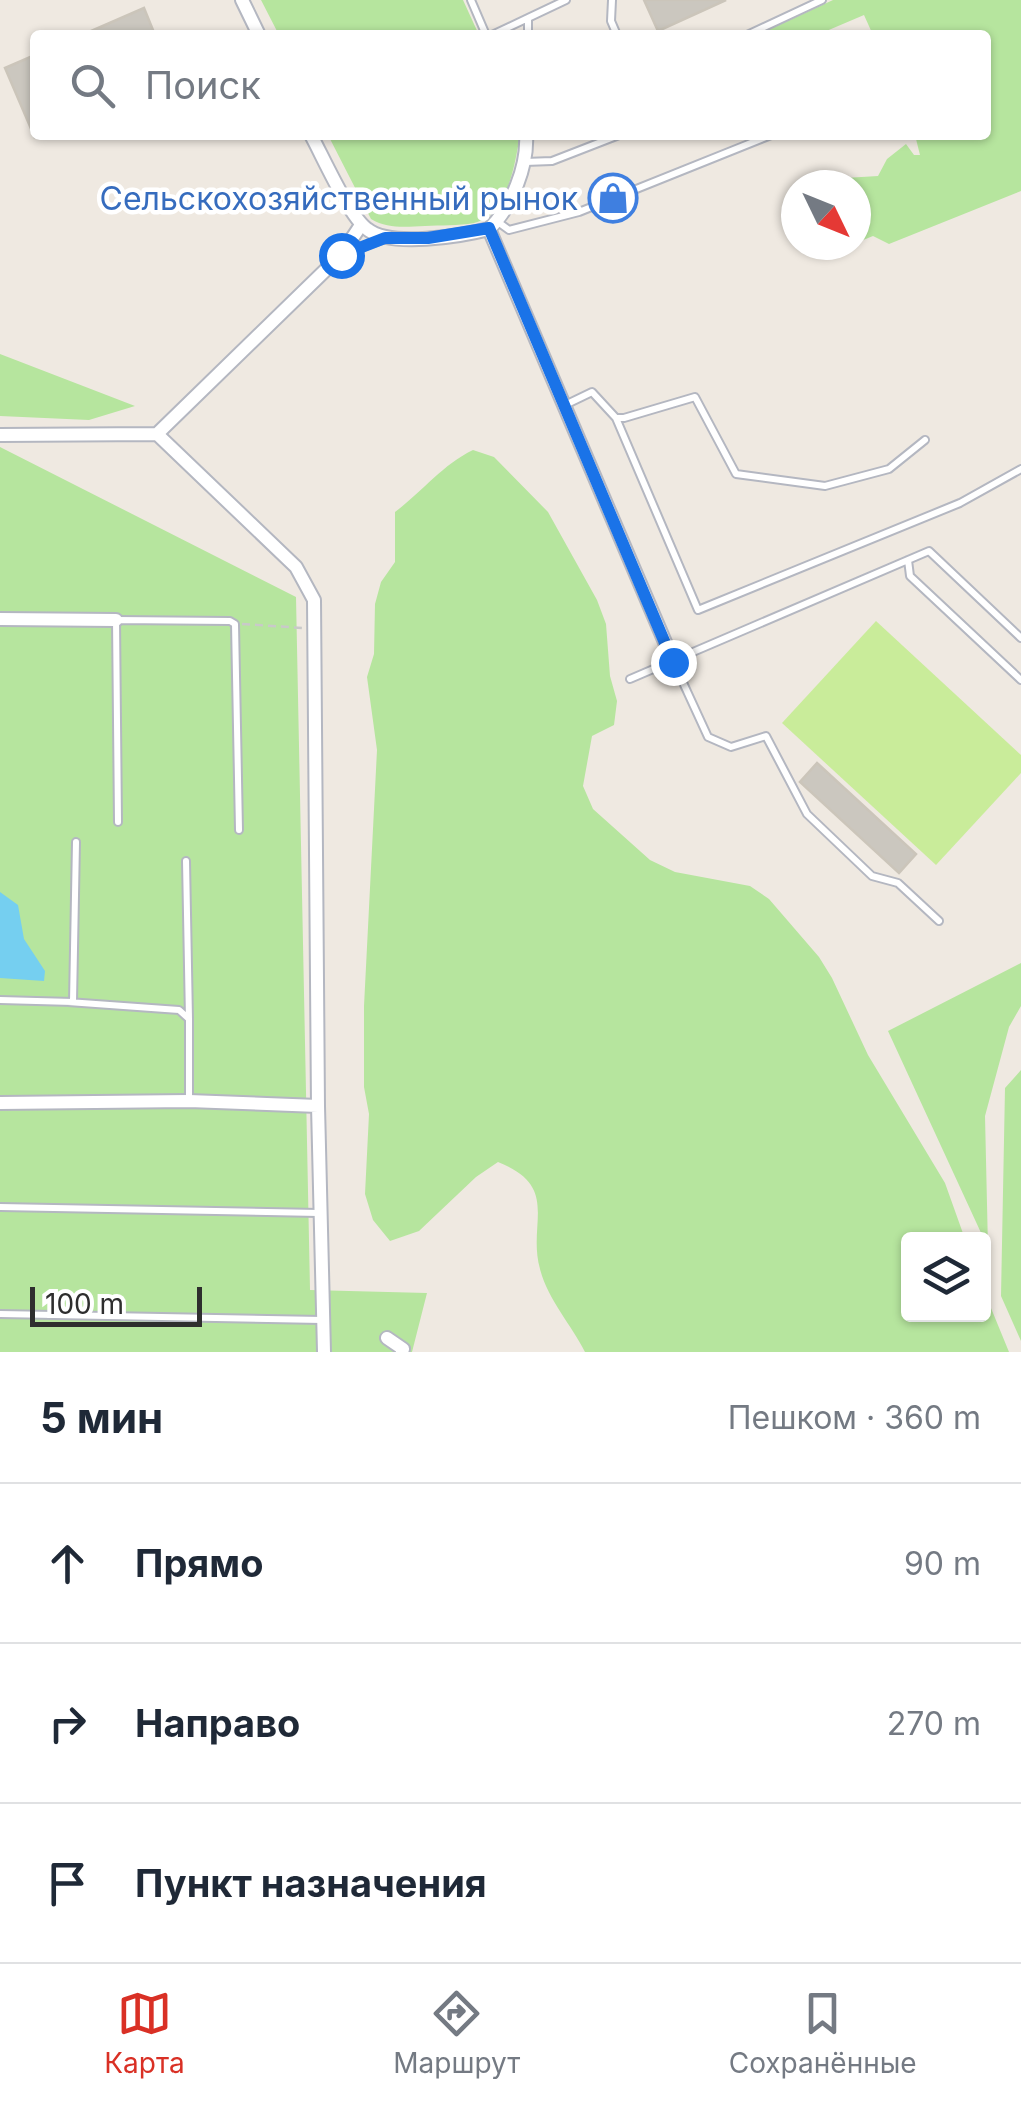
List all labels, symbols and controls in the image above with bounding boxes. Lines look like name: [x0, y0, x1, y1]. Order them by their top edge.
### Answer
search box: [30, 30, 991, 140]
icon: search: [65, 58, 120, 113]
text: Поиск: [145, 62, 261, 108]
north arrow: [781, 170, 871, 260]
shop icon: Сельскохозяйственный рынок: [587, 172, 639, 224]
place label: Сельскохозяйственный рынок: [100, 179, 578, 218]
route start: [319, 233, 365, 279]
route end: [651, 640, 697, 686]
map controls: [901, 1232, 991, 1322]
button: layers: [901, 1232, 991, 1322]
scale bar: [30, 1282, 202, 1326]
text: 100 m: [45, 1287, 124, 1321]
text: 5 мин: [40, 1392, 163, 1443]
text: Пешком · 360 m: [728, 1398, 981, 1437]
icon: ahead: [40, 1536, 95, 1591]
text: Прямо: [135, 1540, 263, 1586]
text: 90 m: [904, 1544, 981, 1583]
icon: right: [40, 1696, 95, 1751]
text: Направо: [135, 1700, 300, 1746]
text: 270 m: [887, 1704, 981, 1743]
icon: arrive: [40, 1856, 95, 1911]
text: Пункт назначения: [135, 1860, 487, 1906]
tab: Карта: [104, 1986, 185, 2080]
tab: Маршрут: [393, 1986, 520, 2080]
tab: Сохранённые: [729, 1986, 917, 2080]

